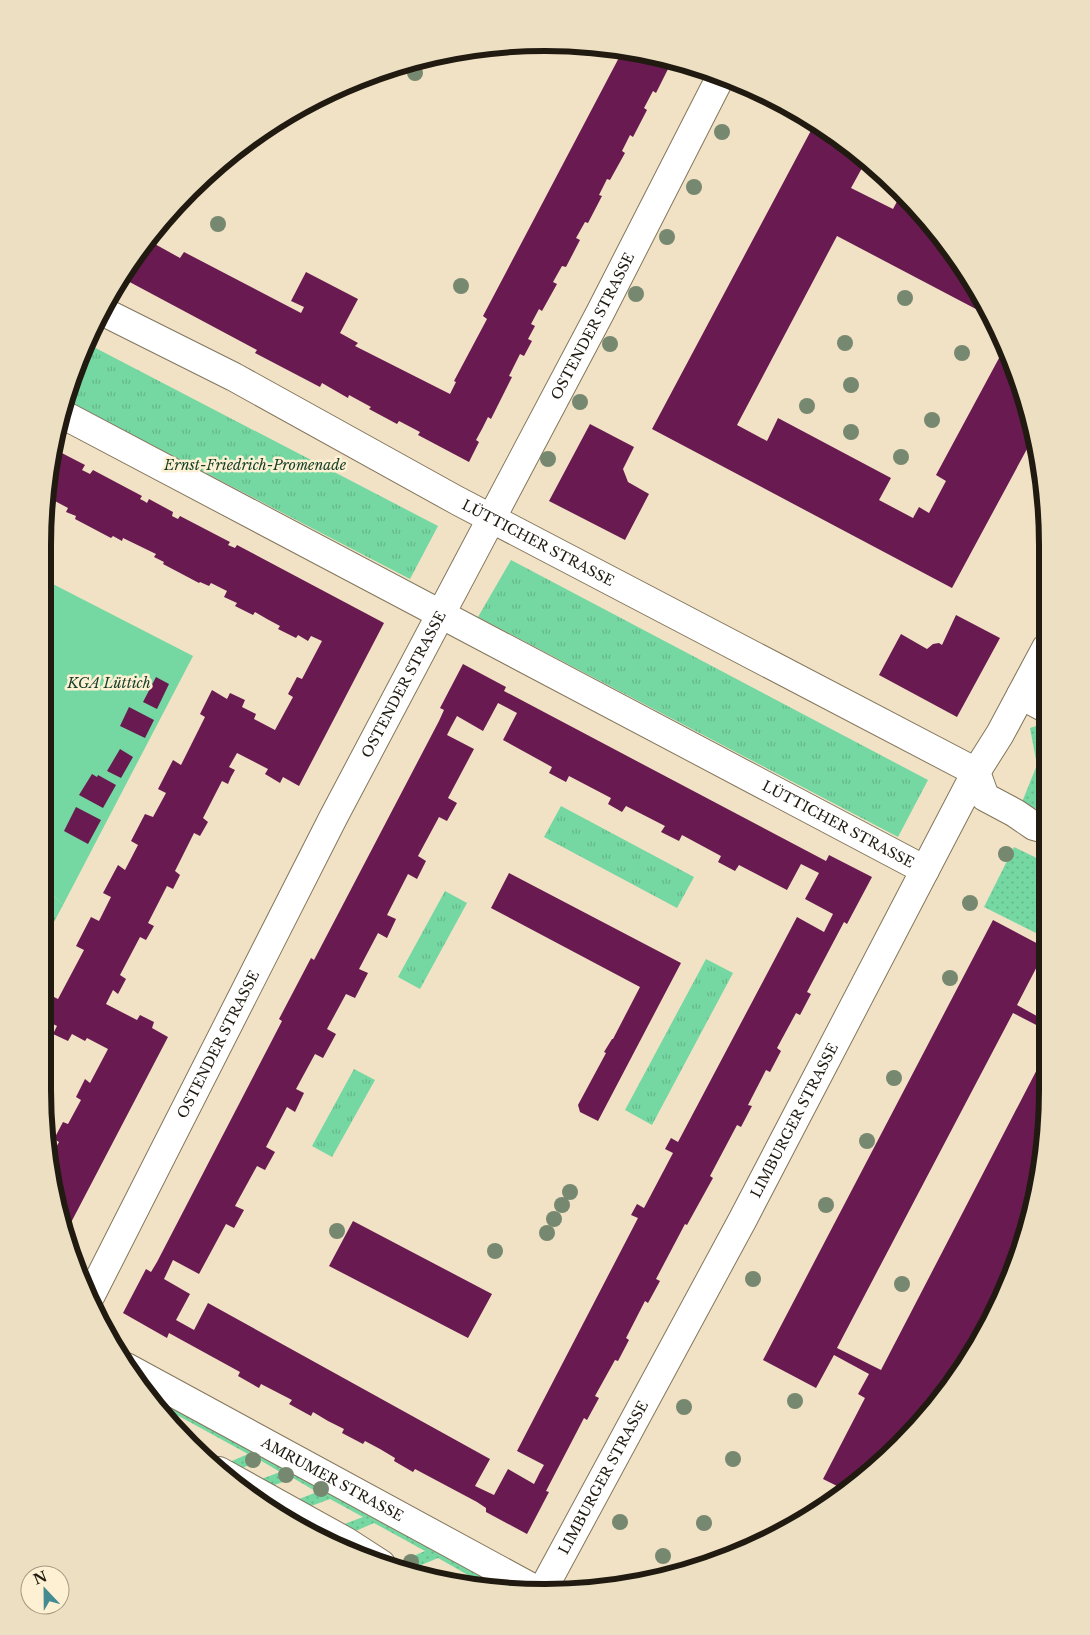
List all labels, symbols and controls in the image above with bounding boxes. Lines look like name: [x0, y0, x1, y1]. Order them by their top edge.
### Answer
street label: OSTENDER STRASSE: [547, 250, 638, 403]
park label: Ernst-Friedrich-Promenade: [163, 456, 347, 474]
street label: LÜTTICHER STRASSE: [459, 496, 617, 590]
street label: OSTENDER STRASSE: [357, 608, 450, 761]
park label: KGA Lüttich: [66, 674, 151, 692]
street label: LÜTTICHER STRASSE: [759, 777, 917, 872]
street label: OSTENDER STRASSE: [173, 967, 263, 1121]
street label: LIMBURGER STRASSE: [747, 1040, 842, 1201]
street label: LIMBURGER STRASSE: [555, 1398, 652, 1557]
street label: AMRUMER STRASSE: [257, 1433, 407, 1525]
north arrow: [20, 1565, 70, 1615]
text: N: [31, 1567, 50, 1589]

